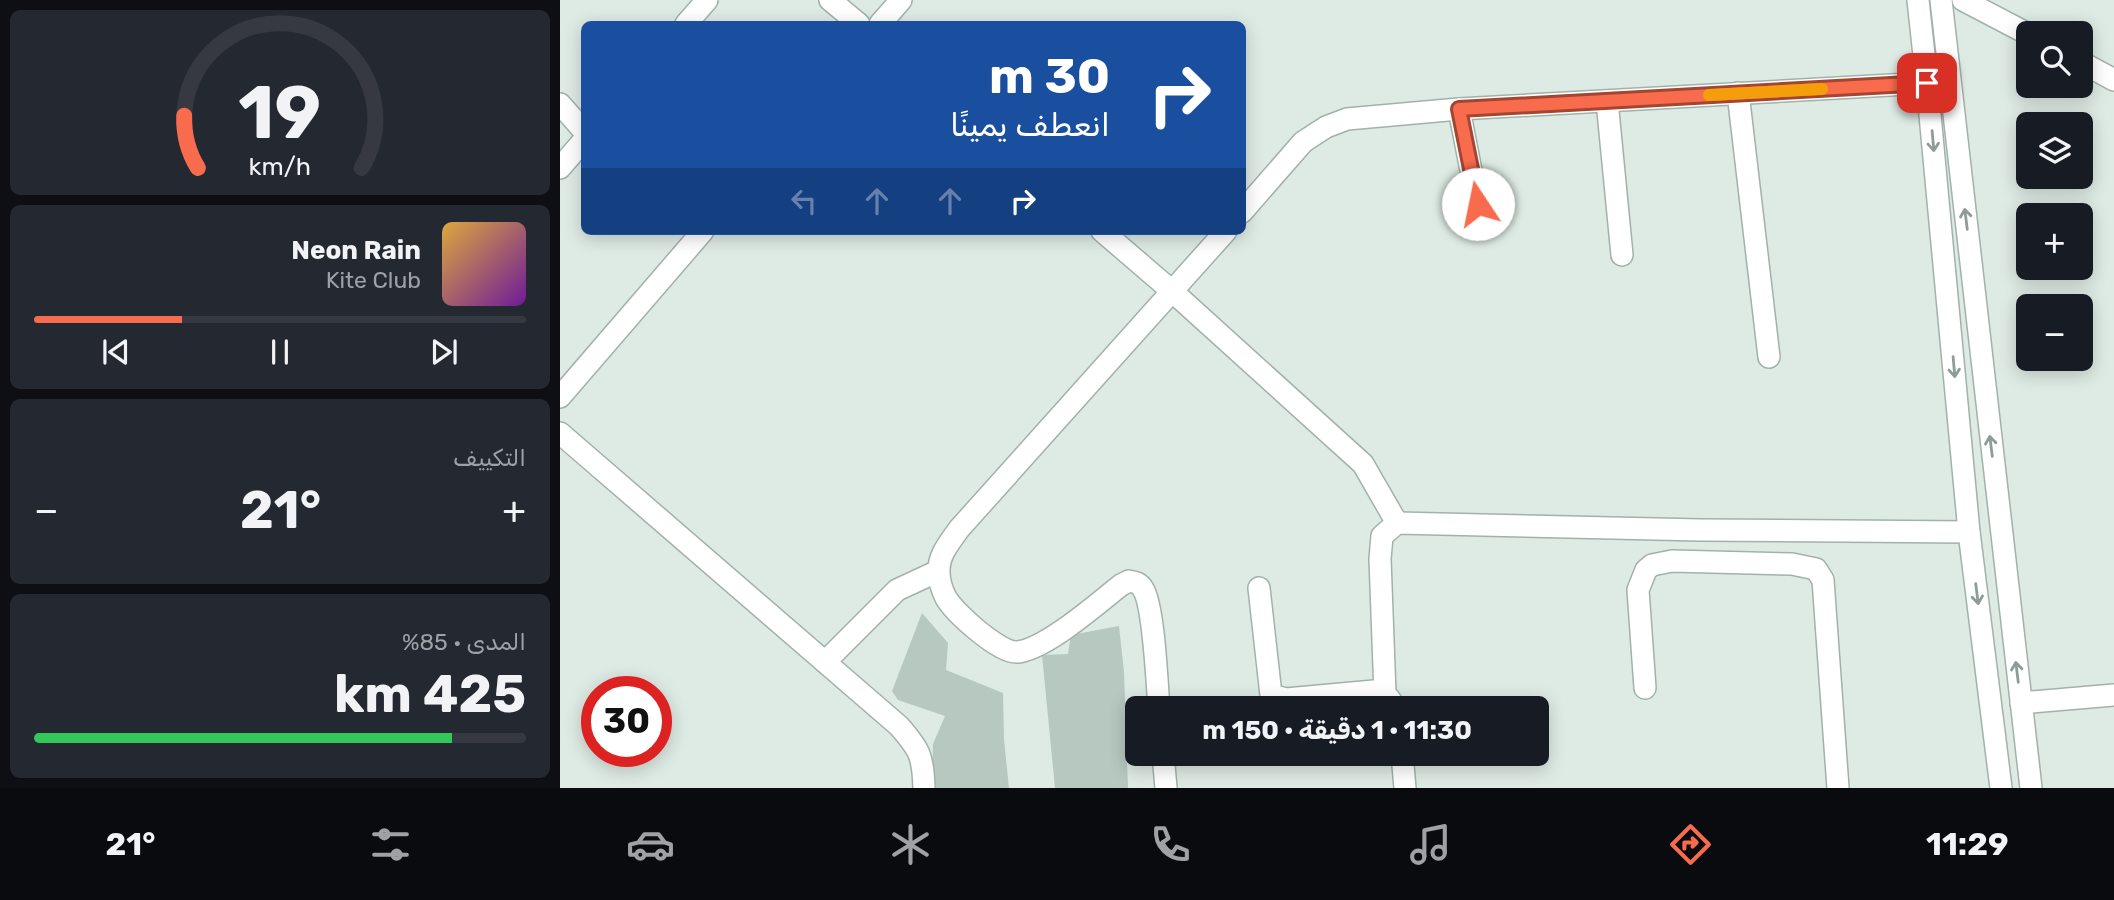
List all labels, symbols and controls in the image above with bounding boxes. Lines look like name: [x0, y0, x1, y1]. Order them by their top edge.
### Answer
map controls: [2016, 21, 2093, 371]
button: search: [2016, 21, 2093, 98]
text: 30 m: [989, 47, 1110, 105]
icon: right: [1134, 49, 1225, 140]
pin: [1897, 53, 1957, 113]
icon: arrive: [1908, 64, 1946, 102]
text: 19: [239, 71, 321, 157]
text: انعطف يمينًا: [950, 106, 1110, 144]
button: layers: [2016, 112, 2093, 189]
one-way arrow: [1927, 129, 1940, 152]
text: km/h: [249, 152, 311, 181]
position arrow: [1441, 167, 1515, 241]
icon: left: [785, 182, 823, 220]
icon: ahead: [858, 182, 896, 220]
icon: ahead: [931, 182, 969, 220]
icon: right: [1004, 182, 1042, 220]
button: +: [2016, 203, 2093, 280]
one-way arrow: [1959, 209, 1972, 231]
text: Neon Rain: [291, 235, 421, 266]
text: Kite Club: [326, 266, 421, 294]
button: −: [2016, 294, 2093, 371]
icon: previous: [97, 333, 135, 371]
icon: pause: [261, 333, 299, 371]
icon: next: [425, 333, 463, 371]
one-way arrow: [1948, 356, 1961, 378]
one-way arrow: [1985, 435, 1998, 457]
text: التكييف: [453, 444, 526, 472]
text: 21°: [240, 479, 321, 541]
text: −: [34, 487, 59, 533]
text: +: [502, 487, 526, 533]
one-way arrow: [1970, 582, 1983, 605]
text: المدى · 85%: [402, 628, 526, 656]
one-way arrow: [2011, 661, 2024, 683]
text: 425 km: [334, 663, 526, 725]
speed limit sign: 30: [581, 676, 672, 767]
text: 11:30 · 1 دقيقة · 150 m: [1202, 715, 1472, 746]
icon: filters: [366, 820, 415, 869]
icon: car: [626, 820, 675, 869]
icon: climate: [886, 820, 935, 869]
icon: phone: [1146, 820, 1195, 869]
icon: music: [1406, 820, 1455, 869]
icon: directions: [1666, 820, 1715, 869]
text: 21°: [106, 825, 155, 863]
text: 11:29: [1926, 825, 2009, 863]

